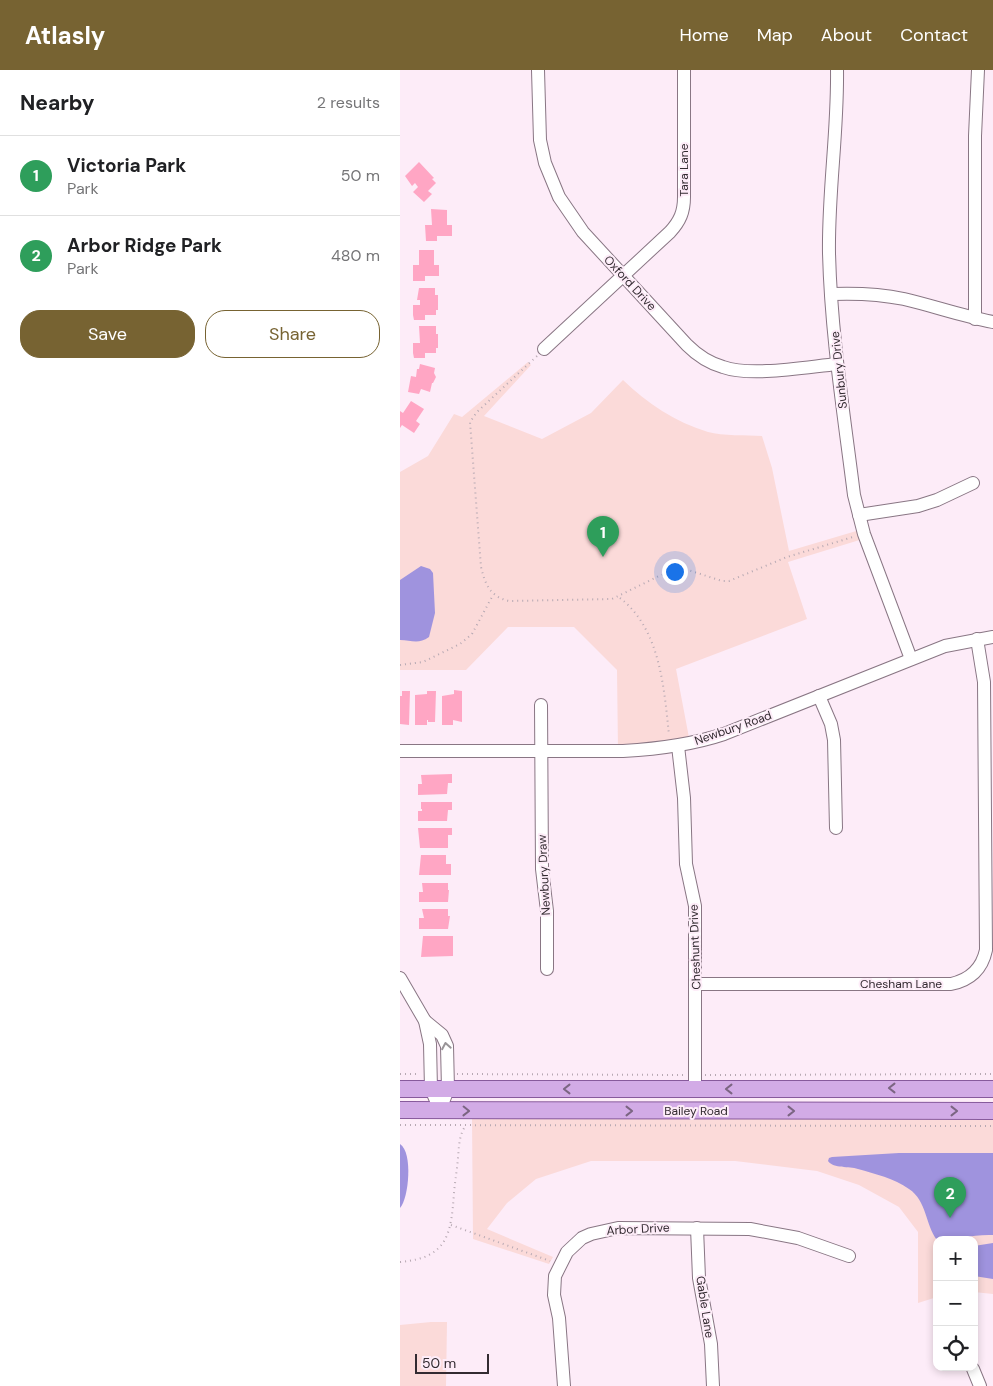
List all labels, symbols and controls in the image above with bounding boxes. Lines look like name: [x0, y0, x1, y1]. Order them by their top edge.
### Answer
text: Atlasly: [25, 20, 105, 51]
text: Home: [679, 23, 729, 47]
text: Map: [757, 23, 793, 47]
text: About: [821, 23, 872, 47]
text: Contact: [900, 23, 968, 47]
text: Nearby: [20, 89, 94, 117]
text: 2 results: [317, 92, 380, 113]
street label: Tara Lane: [676, 143, 692, 197]
text: Victoria Park: [67, 153, 186, 178]
text: 1: [33, 165, 39, 186]
text: 50 m: [341, 165, 380, 186]
text: Park: [67, 178, 99, 199]
text: Arbor Ridge Park: [67, 233, 222, 258]
text: 2: [31, 245, 41, 266]
text: 480 m: [331, 245, 380, 266]
street label: Oxford Drive: [600, 252, 660, 314]
text: Park: [67, 258, 99, 279]
button: Save: [20, 310, 195, 358]
button: Share: [205, 310, 380, 358]
street label: Sunbury Drive: [827, 330, 851, 410]
pin: 1: [587, 516, 619, 557]
your location: [662, 559, 688, 585]
street label: Newbury Road: [692, 707, 774, 749]
street label: Newbury Draw: [534, 834, 554, 916]
street label: Cheshunt Drive: [686, 904, 704, 990]
street label: Chesham Lane: [860, 976, 942, 992]
one-way arrow: [441, 1041, 451, 1050]
one-way arrow: [725, 1083, 733, 1094]
one-way arrow: [888, 1083, 896, 1093]
one-way arrow: [563, 1084, 570, 1094]
street label: Bailey Road: [664, 1103, 728, 1119]
one-way arrow: [462, 1106, 470, 1116]
one-way arrow: [625, 1106, 633, 1116]
one-way arrow: [788, 1106, 795, 1116]
one-way arrow: [950, 1106, 958, 1116]
pin: 2: [934, 1177, 966, 1218]
street label: Arbor Drive: [606, 1219, 670, 1239]
map controls: [933, 1236, 978, 1371]
button: +: [933, 1236, 978, 1281]
street label: Gable Lane: [692, 1275, 718, 1339]
button: −: [933, 1281, 978, 1326]
button: locate: [933, 1326, 978, 1371]
scale bar: [415, 1351, 489, 1374]
text: 50 m: [422, 1354, 456, 1372]

